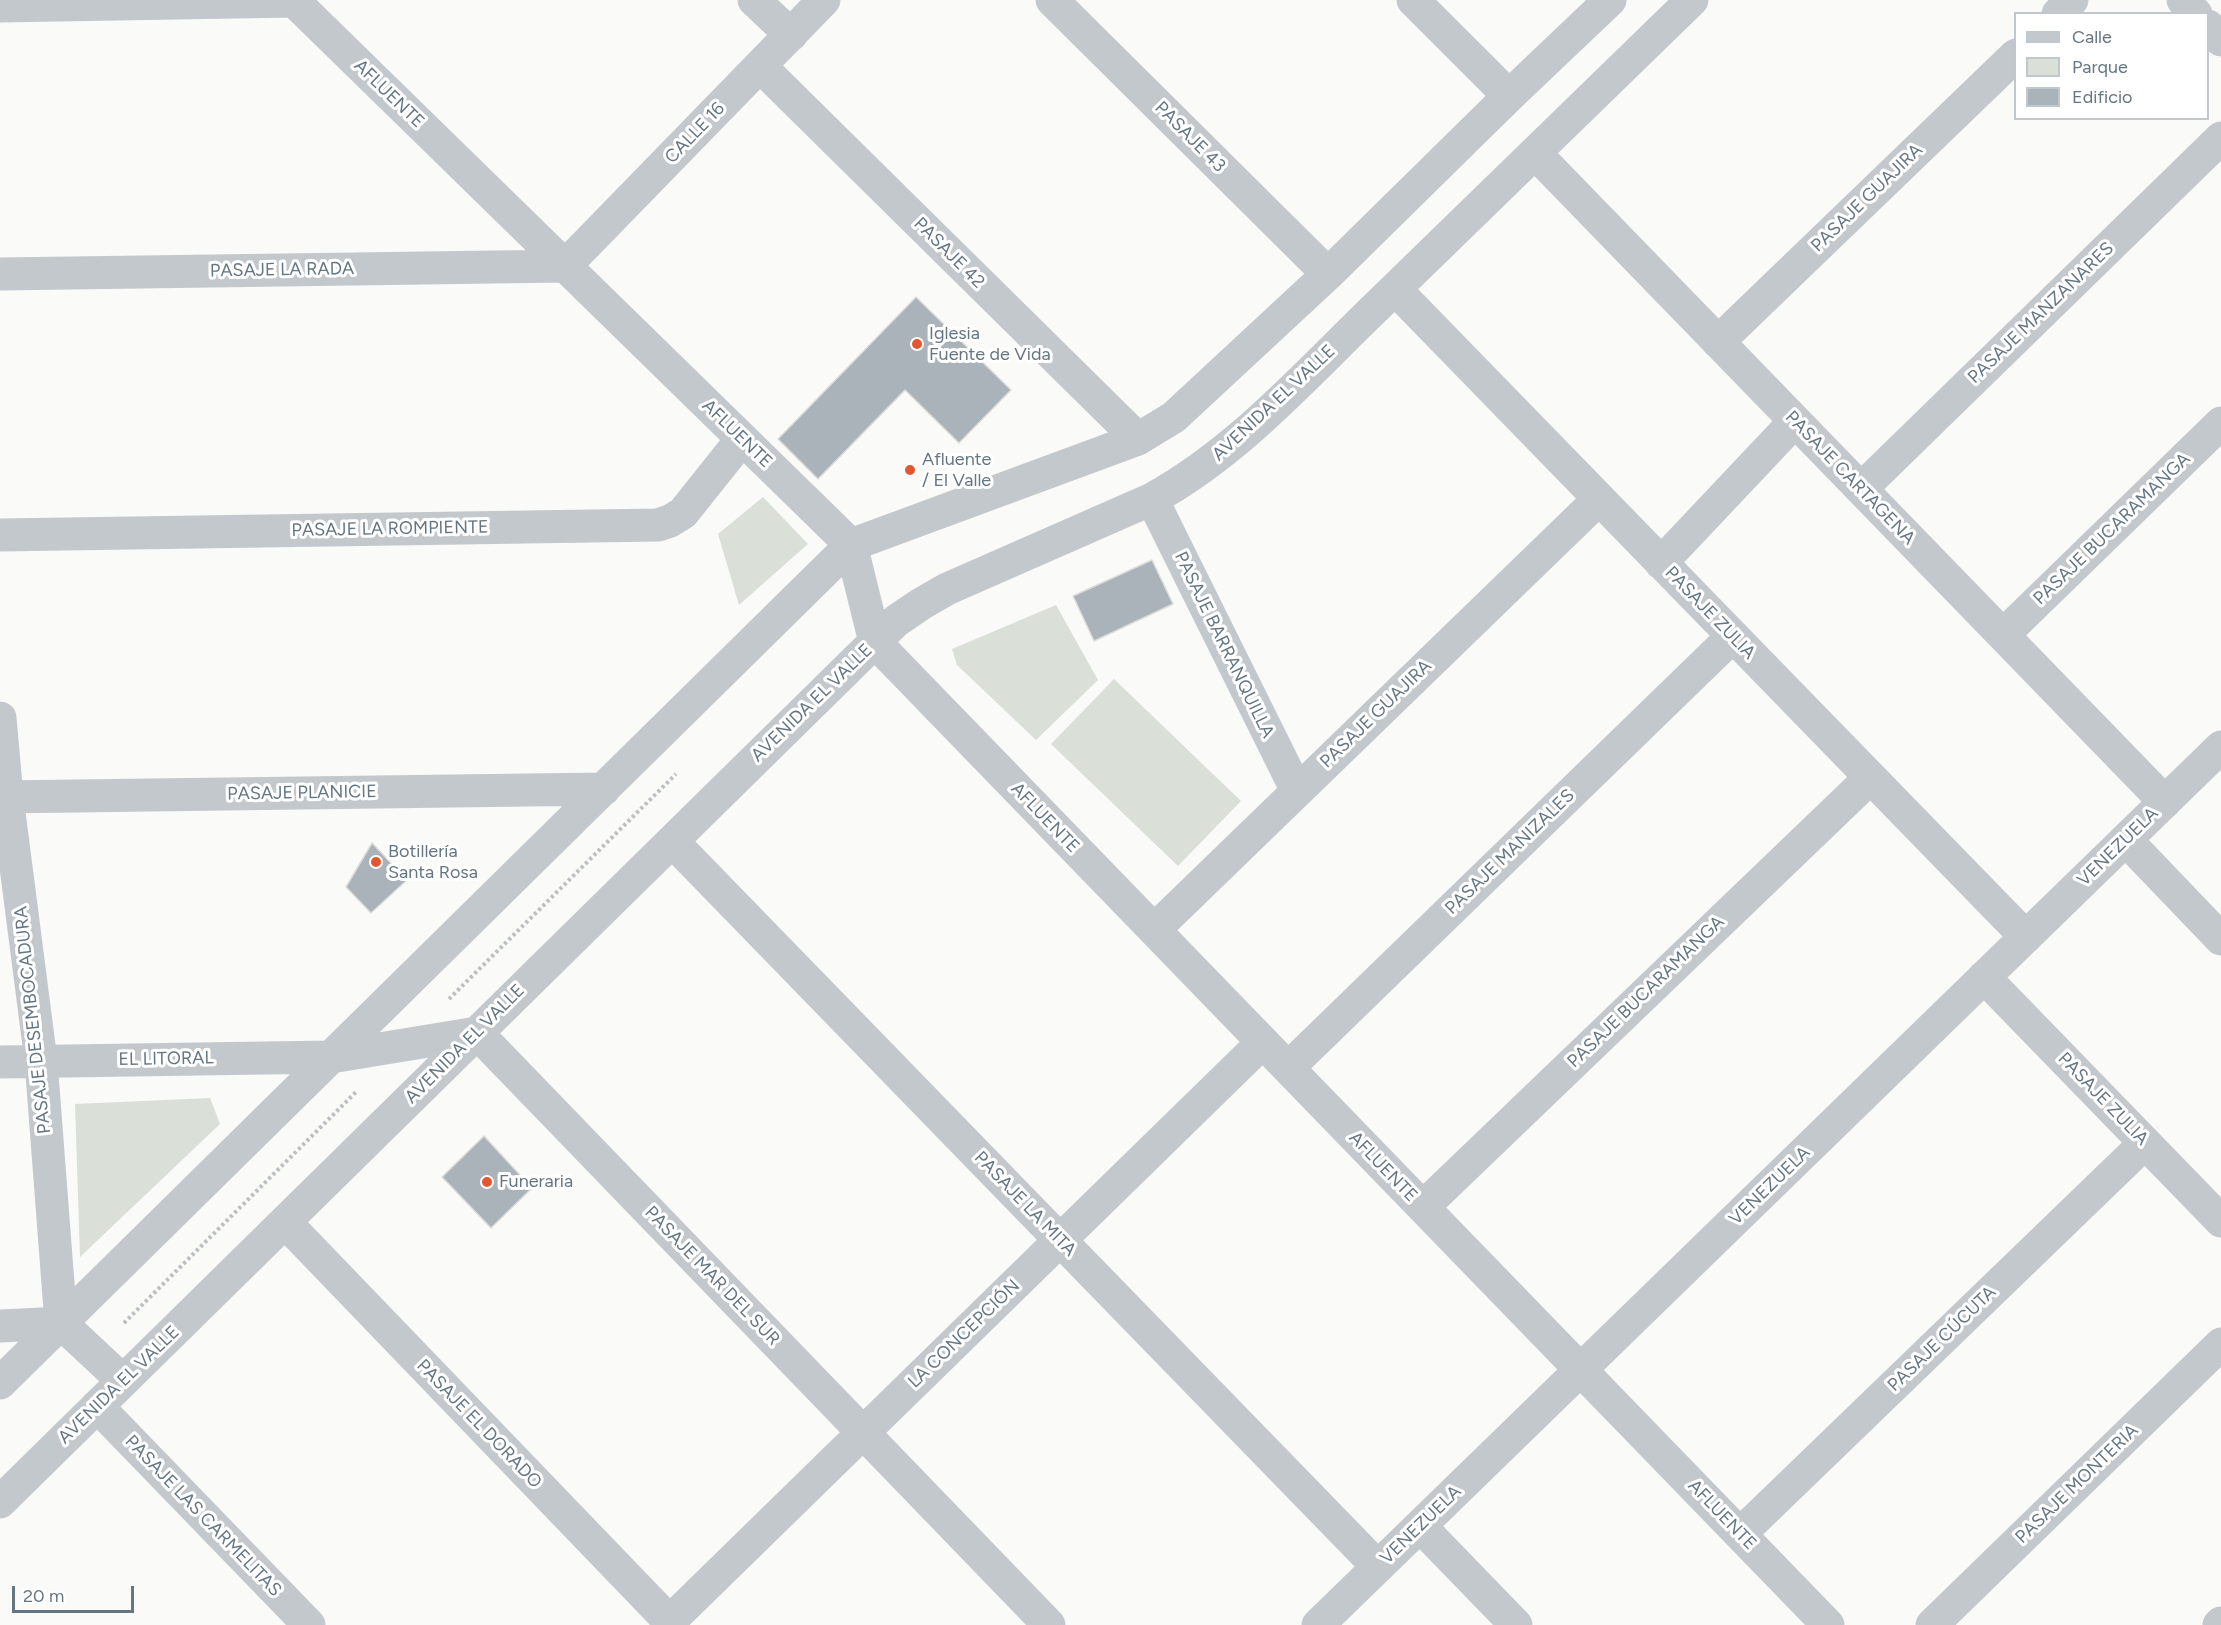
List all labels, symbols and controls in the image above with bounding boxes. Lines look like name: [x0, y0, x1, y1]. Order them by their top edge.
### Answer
legend: [2014, 12, 2209, 120]
text: Calle: [2072, 26, 2112, 48]
street label: AFLUENTE: [349, 55, 429, 133]
text: Parque: [2072, 56, 2128, 78]
text: Edificio: [2072, 86, 2133, 108]
street label: PASAJE 43: [1150, 97, 1230, 177]
street label: CALLE 16: [661, 98, 729, 168]
street label: PASAJE GUAJIRA: [1807, 139, 1927, 257]
street label: PASAJE 42: [909, 213, 989, 293]
street label: PASAJE MANZANARES: [1964, 238, 2118, 388]
street label: PASAJE LA RADA: [210, 258, 354, 282]
place label: Iglesia Fuente de Vida: [929, 323, 1051, 366]
marker: Iglesia Fuente de Vida: [910, 337, 924, 351]
street label: AVENIDA EL VALLE: [1208, 341, 1340, 465]
street label: AFLUENTE: [697, 395, 777, 473]
street label: PASAJE CARTAGENA: [1781, 407, 1919, 549]
street label: PASAJE BUCARAMANGA: [2029, 448, 2195, 610]
place label: Afluente / El Valle: [922, 449, 991, 492]
marker: Afluente / El Valle: [903, 463, 917, 477]
street label: PASAJE LA ROMPIENTE: [291, 516, 489, 542]
street label: PASAJE BARRANQUILLA: [1169, 548, 1279, 742]
street label: PASAJE ZULIA: [1660, 562, 1760, 664]
street label: AVENIDA EL VALLE: [747, 640, 877, 766]
street label: PASAJE GUAJIRA: [1316, 655, 1436, 773]
street label: AFLUENTE: [1006, 778, 1084, 858]
street label: PASAJE PLANICIE: [227, 781, 377, 805]
street label: PASAJE MANIZALES: [1441, 785, 1579, 919]
street label: VENEZUELA: [2073, 803, 2163, 891]
place label: Botillería Santa Rosa: [388, 841, 478, 884]
marker: Botillería Santa Rosa: [369, 855, 383, 869]
street label: PASAJE DESEMBOCADURA: [10, 905, 56, 1135]
street label: PASAJE BUCARAMANGA: [1563, 911, 1729, 1073]
street label: AVENIDA EL VALLE: [401, 980, 529, 1108]
street label: EL LITORAL: [118, 1047, 214, 1071]
street label: PASAJE ZULIA: [2053, 1048, 2153, 1150]
street label: AFLUENTE: [1344, 1127, 1422, 1207]
street label: VENEZUELA: [1725, 1142, 1815, 1230]
street label: PASAJE LA MITA: [970, 1147, 1080, 1261]
place label: Funeraria: [499, 1171, 573, 1193]
marker: Funeraria: [480, 1175, 494, 1189]
street label: PASAJE MAR DEL SUR: [640, 1202, 784, 1350]
street label: LA CONCEPCIÓN: [904, 1275, 1024, 1393]
street label: PASAJE CÚCUTA: [1883, 1282, 2001, 1396]
street label: AVENIDA EL VALLE: [54, 1322, 184, 1448]
street label: PASAJE EL DORADO: [412, 1355, 546, 1493]
street label: PASAJE MONTERIA: [2011, 1420, 2143, 1548]
street label: PASAJE LAS CARMELITAS: [120, 1431, 286, 1601]
street label: AFLUENTE: [1683, 1475, 1761, 1555]
street label: VENEZUELA: [1376, 1481, 1466, 1569]
scale bar: [15, 1574, 136, 1612]
text: 20 m: [23, 1585, 64, 1607]

